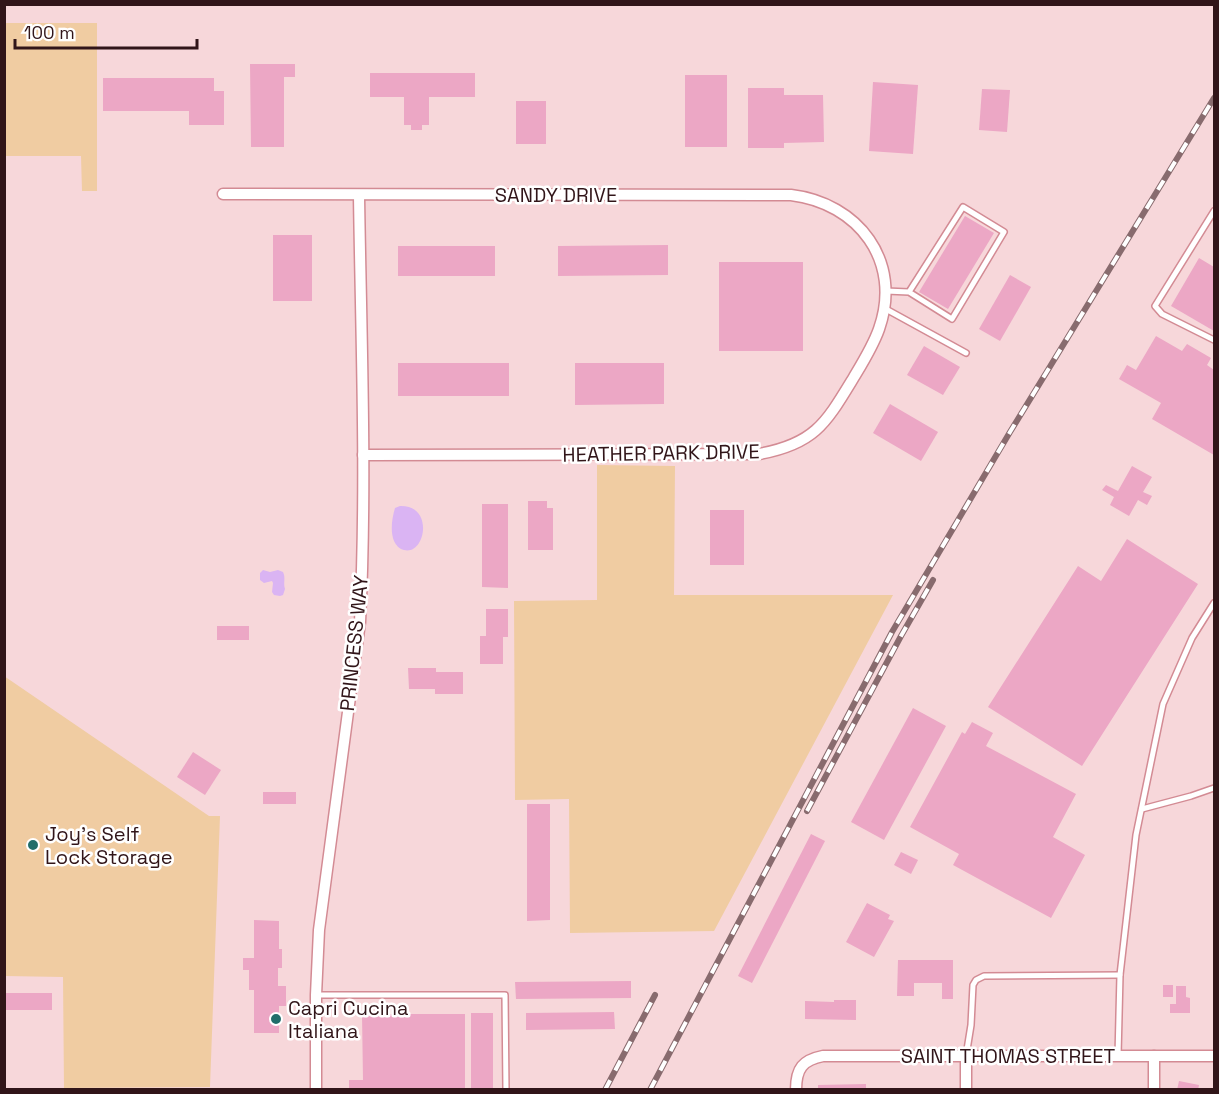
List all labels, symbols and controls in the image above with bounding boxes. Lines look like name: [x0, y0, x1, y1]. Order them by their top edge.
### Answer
scale bar: [15, 12, 196, 50]
text: 100 m: [24, 21, 75, 44]
street label: SANDY DRIVE: [495, 182, 617, 208]
street label: HEATHER PARK DRIVE: [562, 438, 760, 468]
street label: PRINCESS WAY: [334, 574, 374, 712]
place label: Joy's Self Lock Storage: [45, 821, 173, 870]
marker: Joy's Self Lock Storage: [26, 838, 40, 852]
place label: Capri Cucina Italiana: [288, 995, 409, 1044]
marker: Capri Cucina Italiana: [269, 1012, 283, 1026]
street label: SAINT THOMAS STREET: [901, 1043, 1116, 1069]

